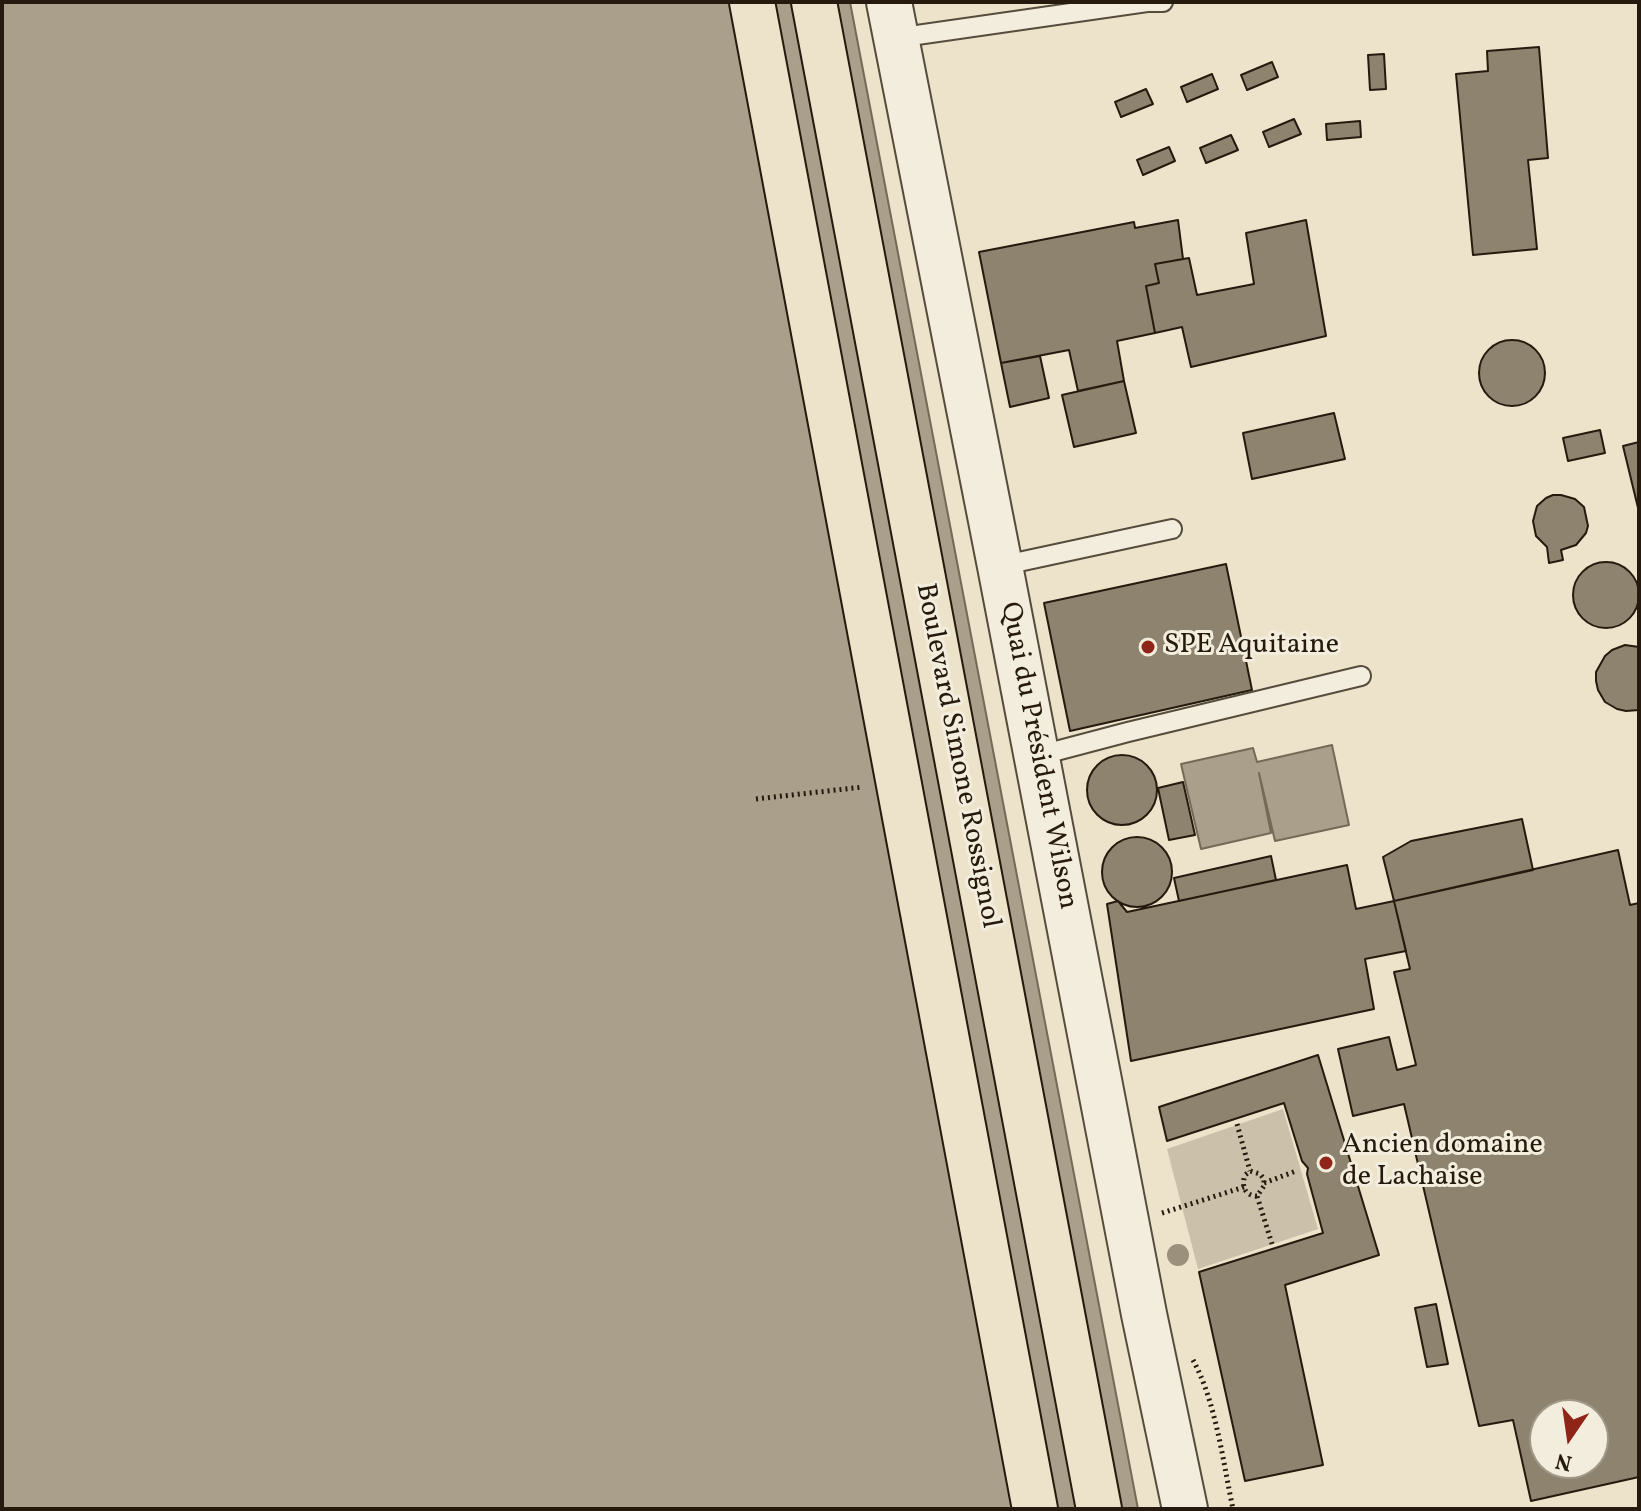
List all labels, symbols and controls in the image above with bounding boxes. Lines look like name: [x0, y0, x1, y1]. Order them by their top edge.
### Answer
street label: Boulevard Simone Rossignol: [906, 581, 1006, 931]
street label: Quai du Président Wilson: [991, 600, 1083, 912]
place label: SPE Aquitaine: [1164, 630, 1339, 664]
marker: SPE Aquitaine: [1139, 638, 1157, 656]
place label: Ancien domaine de Lachaise: [1342, 1130, 1543, 1196]
marker: Ancien domaine de Lachaise: [1317, 1154, 1335, 1172]
north arrow: [1529, 1399, 1609, 1479]
text: N: [1553, 1444, 1575, 1478]

